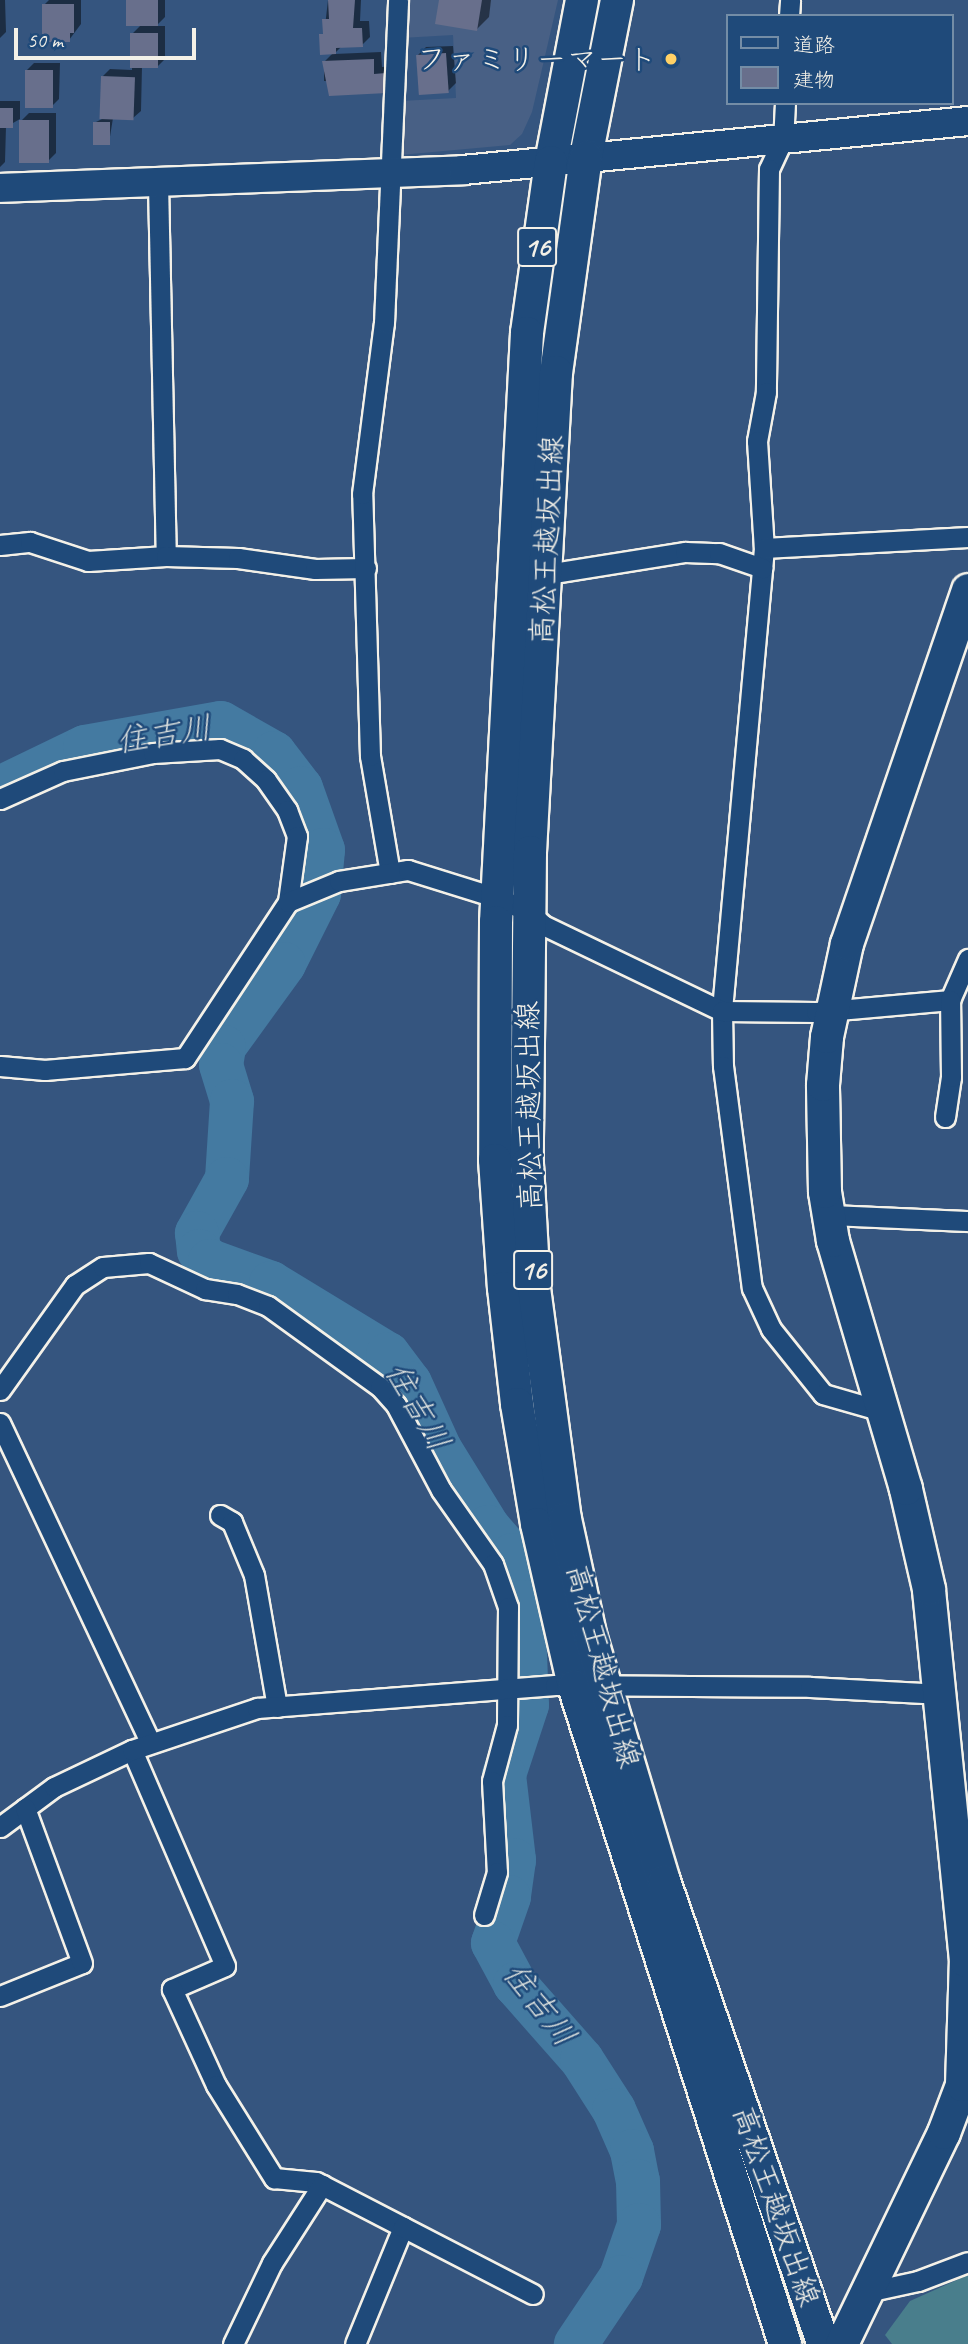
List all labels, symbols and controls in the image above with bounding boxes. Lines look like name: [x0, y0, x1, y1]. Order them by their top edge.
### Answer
scale bar: [18, 14, 200, 58]
legend: [726, 14, 954, 105]
text: 50 m: [27, 27, 63, 53]
text: 道路: [793, 32, 835, 58]
place label: ファミリーマート: [417, 41, 657, 77]
marker: ファミリーマート: [663, 51, 679, 67]
text: 建物: [793, 67, 835, 93]
road number: 16: [516, 222, 558, 272]
street label: 高松王越坂出線: [524, 434, 570, 646]
water label: 住吉川: [114, 709, 214, 761]
street label: 高松王越坂出線: [509, 1001, 549, 1211]
road number: 16: [512, 1246, 554, 1294]
water label: 住吉川: [376, 1356, 458, 1458]
street label: 高松王越坂出線: [558, 1560, 648, 1772]
water label: 住吉川: [494, 1955, 584, 2055]
street label: 高松王越坂出線: [725, 2101, 827, 2311]

